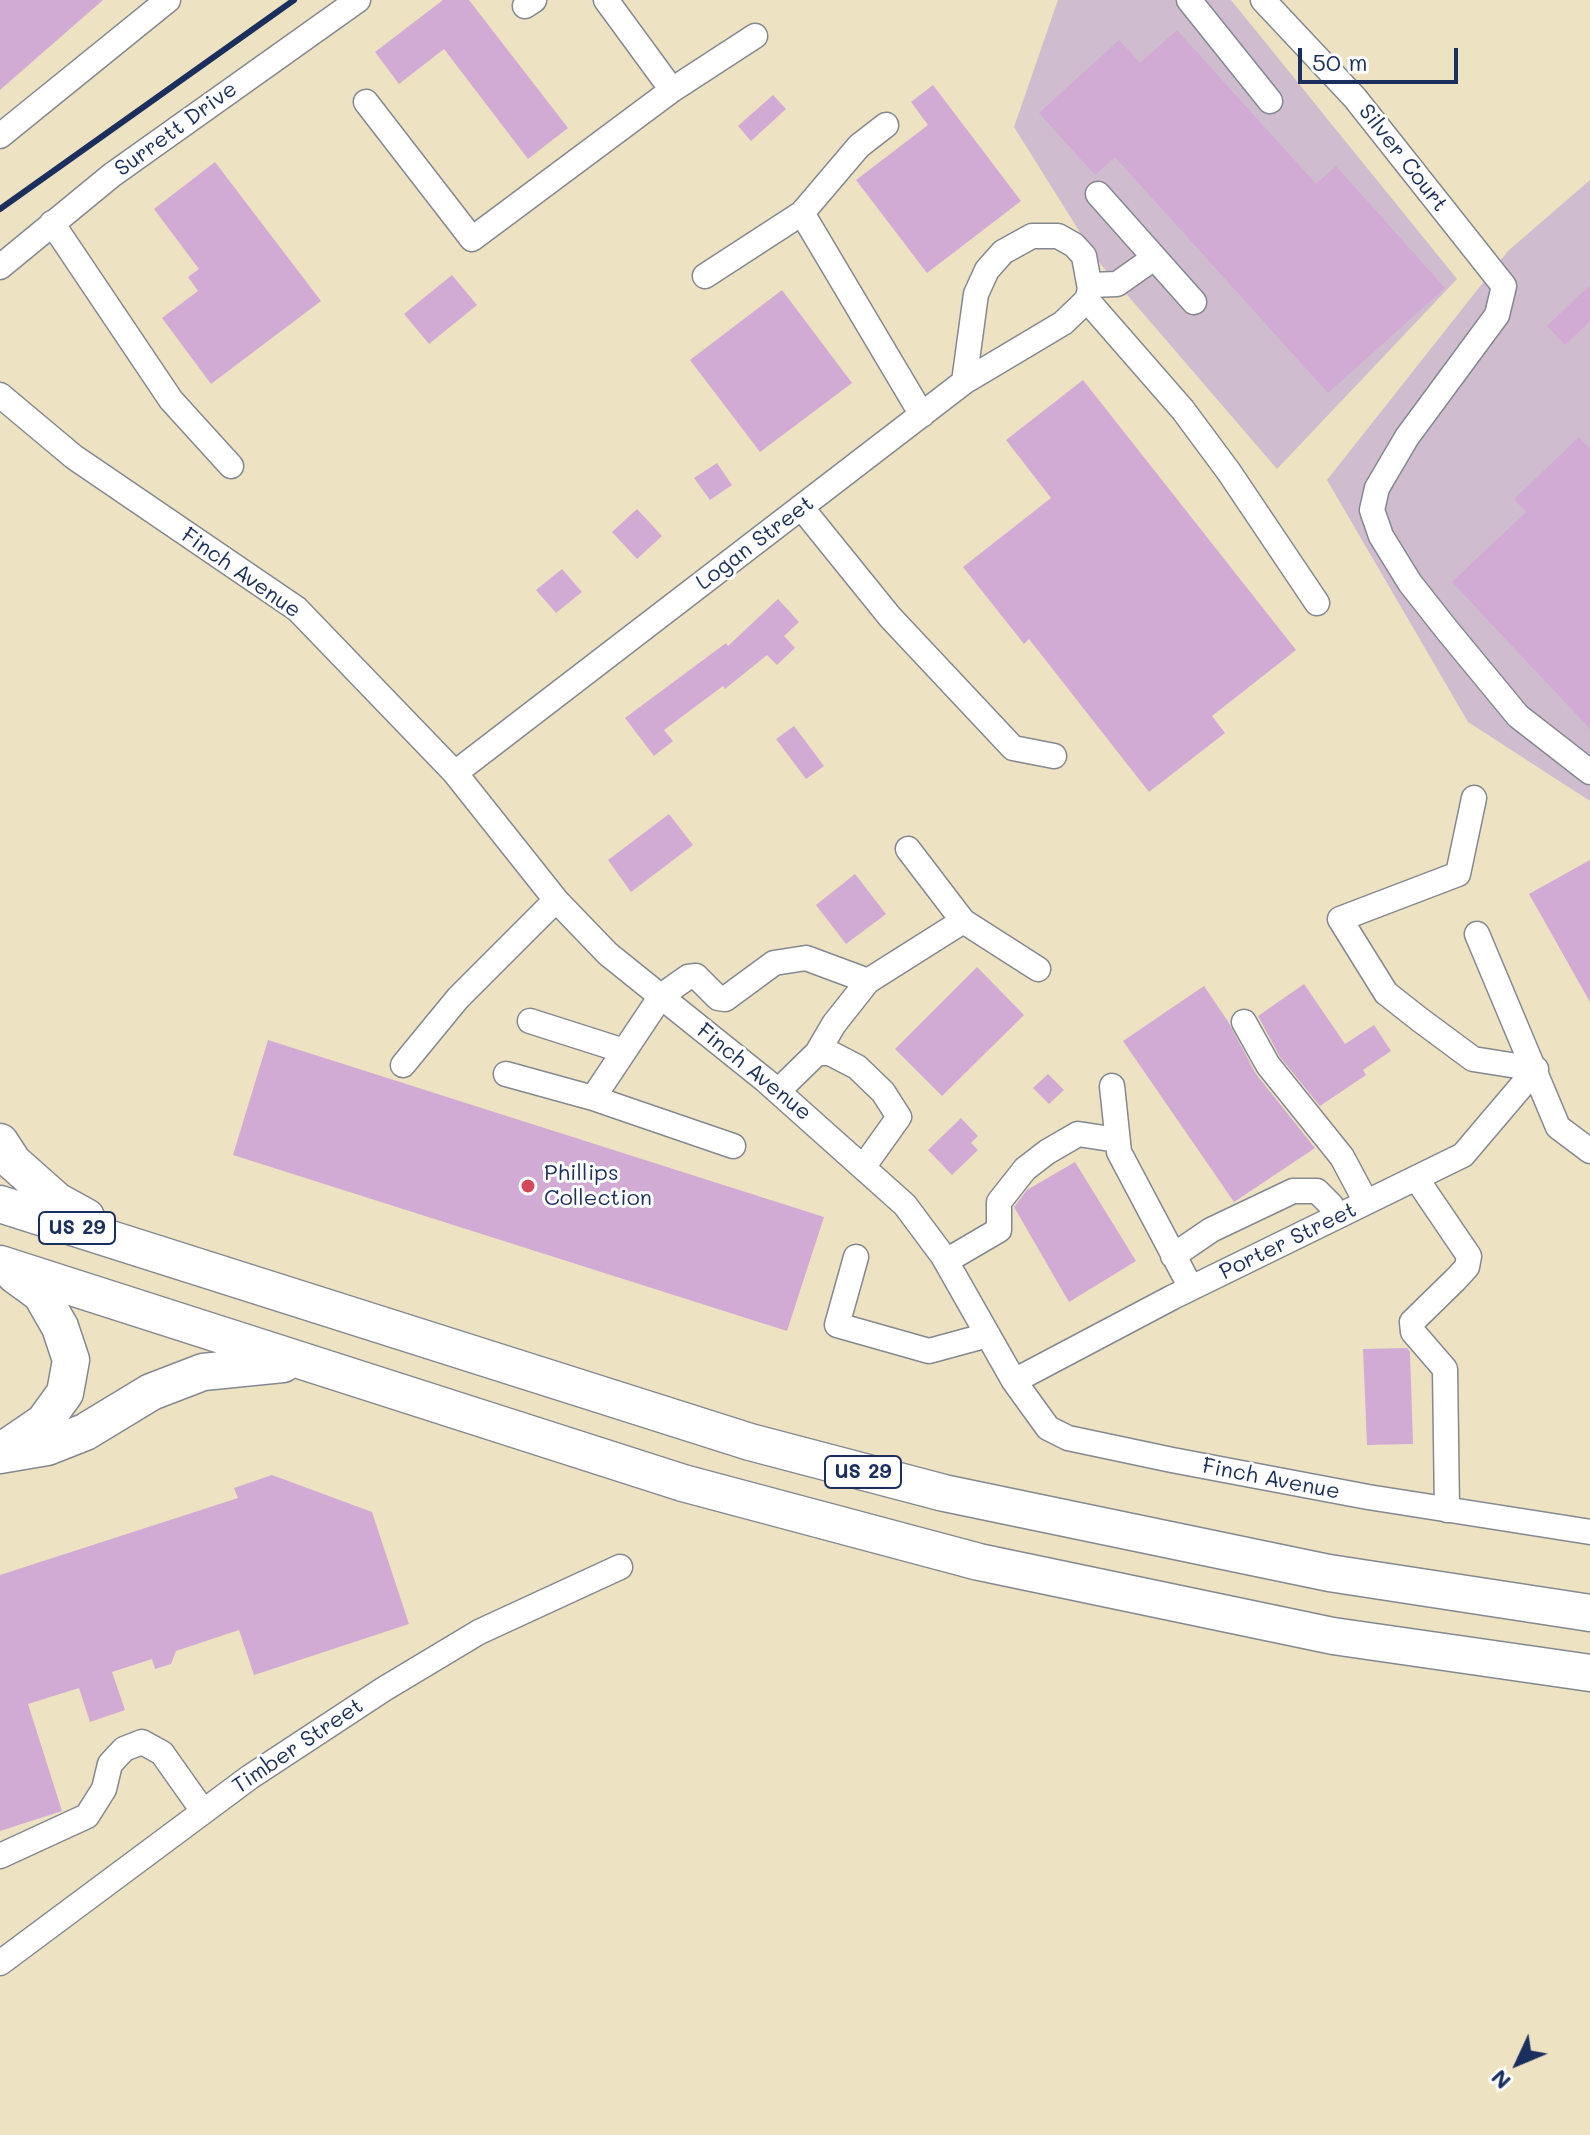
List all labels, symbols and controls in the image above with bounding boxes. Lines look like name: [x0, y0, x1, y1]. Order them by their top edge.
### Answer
scale bar: [1302, 32, 1462, 82]
text: 50 m: [1312, 46, 1368, 77]
street label: Surrett Drive: [110, 76, 242, 182]
street label: Silver Court: [1353, 99, 1453, 217]
street label: Logan Street: [691, 490, 819, 596]
street label: Finch Avenue: [176, 522, 306, 624]
street label: Finch Avenue: [691, 1018, 817, 1126]
place label: Phillips Collection: [544, 1160, 652, 1212]
marker: Phillips Collection: [519, 1177, 537, 1195]
street label: Porter Street: [1215, 1196, 1361, 1286]
road number: US 29: [39, 1212, 115, 1244]
street label: Finch Avenue: [1200, 1453, 1342, 1505]
road number: US 29: [825, 1456, 901, 1488]
street label: Timber Street: [228, 1692, 368, 1800]
north arrow: [1478, 2023, 1558, 2103]
text: N: [1484, 2064, 1517, 2096]

